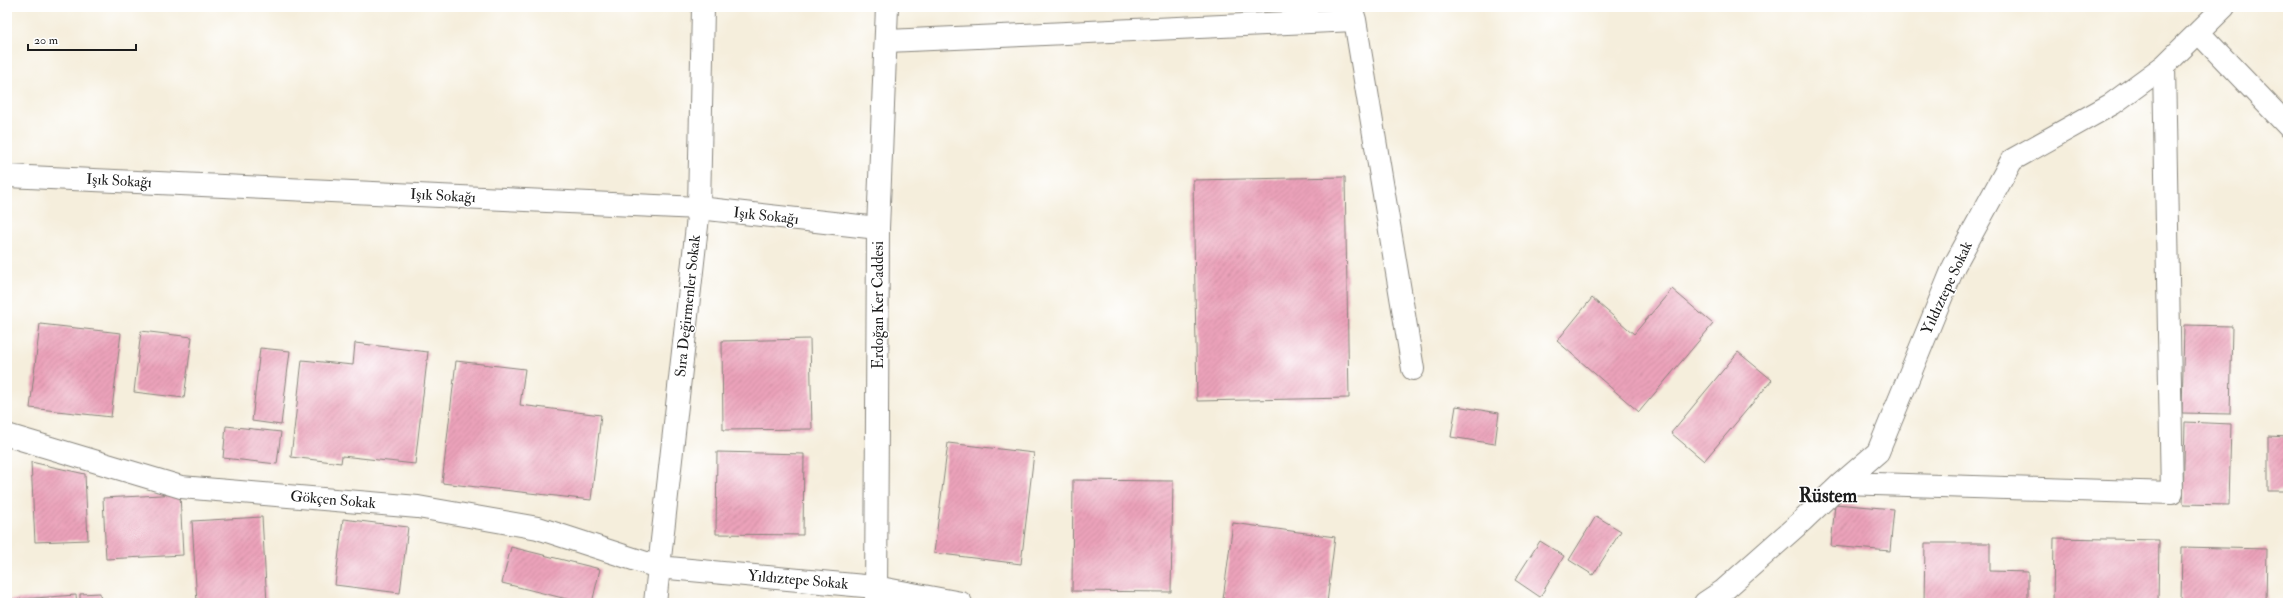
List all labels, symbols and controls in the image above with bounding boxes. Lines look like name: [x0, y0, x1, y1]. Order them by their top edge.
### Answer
scale bar: [28, 26, 136, 52]
text: 20 m: [34, 33, 59, 48]
street label: Işık Sokağı: [86, 170, 152, 192]
street label: Işık Sokağı: [410, 185, 476, 207]
street label: Işık Sokağı: [732, 203, 800, 229]
street label: Sıra Değirmenler Sokak: [671, 234, 705, 378]
street label: Yıldıztepe Sokak: [1917, 238, 1978, 338]
street label: Erdoğan Ker Caddesi: [869, 241, 888, 369]
district label: Rüstem: [1799, 484, 1858, 508]
street label: Gökçen Sokak: [289, 487, 377, 513]
street label: Yıldıztepe Sokak: [747, 566, 849, 595]

